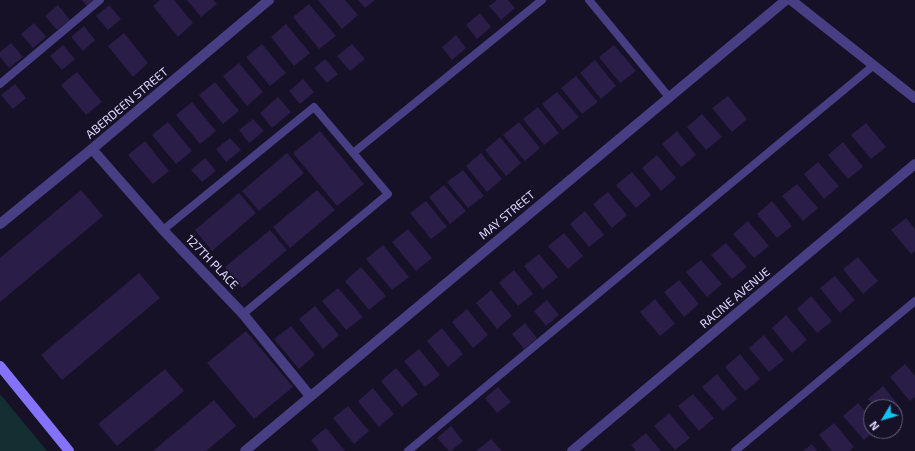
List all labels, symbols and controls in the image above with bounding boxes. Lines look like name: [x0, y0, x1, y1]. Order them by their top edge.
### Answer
street label: ABERDEEN STREET: [83, 64, 171, 142]
street label: MAY STREET: [476, 188, 538, 242]
street label: 127TH PLACE: [183, 232, 241, 292]
street label: RACINE AVENUE: [697, 265, 773, 331]
north arrow: [863, 399, 903, 439]
text: N: [866, 419, 882, 433]

